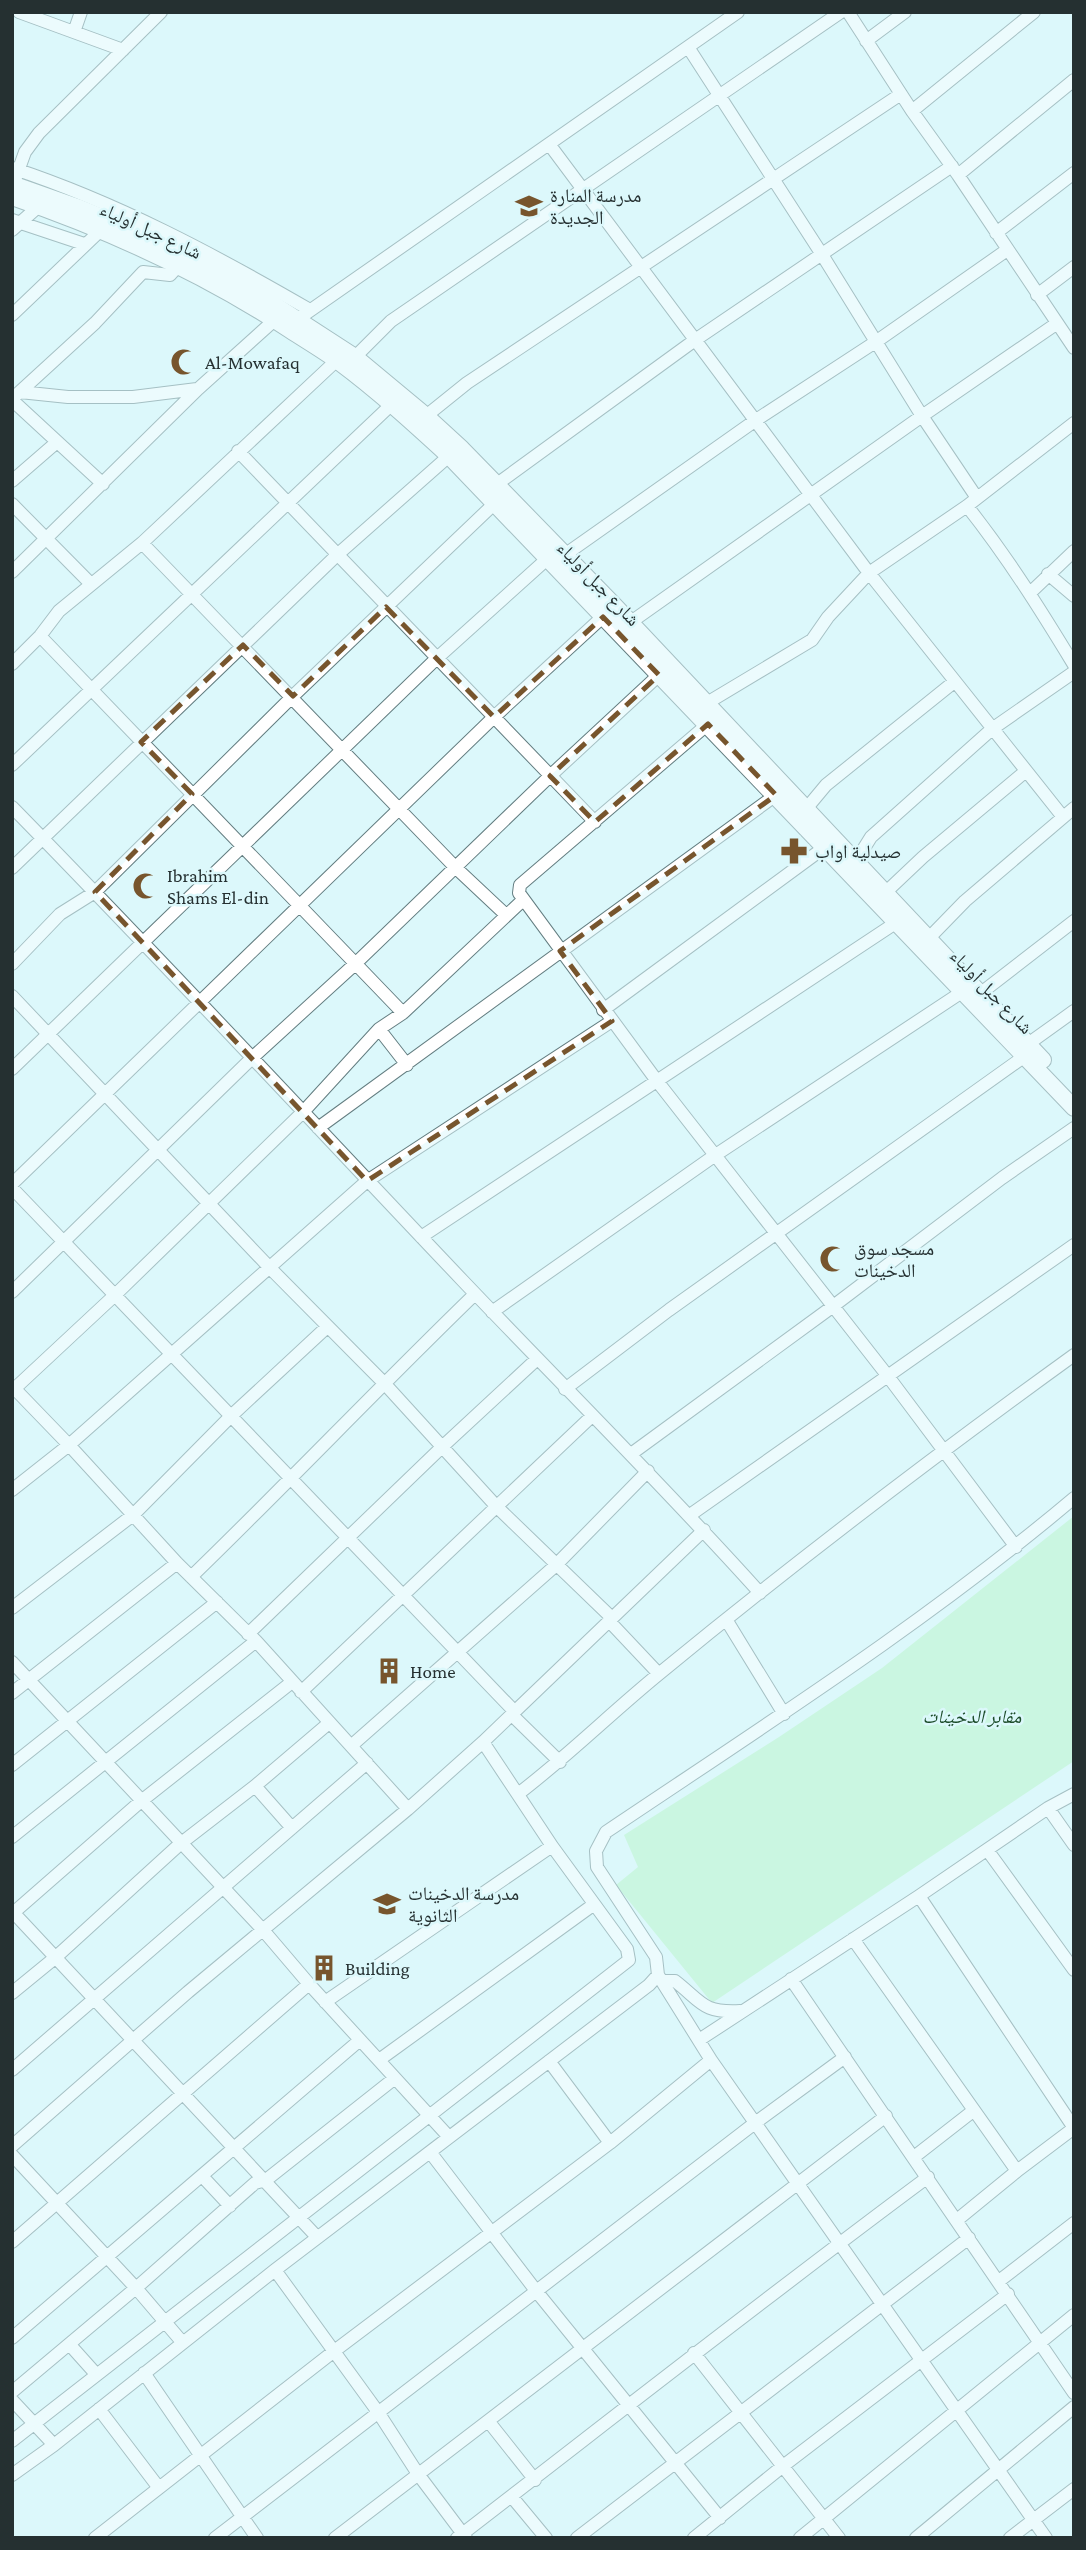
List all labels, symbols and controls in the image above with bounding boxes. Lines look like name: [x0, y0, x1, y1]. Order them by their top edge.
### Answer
place label: مدرسة المنارة الجديدة: [550, 185, 642, 228]
school or university icon: مدرسة المنارة الجديدة: [514, 191, 544, 221]
street label: شارع جبل أولياء: [96, 197, 205, 264]
mosque icon: Al-Mowafaq: [169, 347, 199, 377]
place label: Al-Mowafaq: [205, 352, 300, 373]
street label: شارع جبل أولياء: [552, 536, 645, 631]
pharmacy icon: صيدلية اواب: [779, 836, 809, 866]
place label: صيدلية اواب: [815, 841, 901, 863]
place label: Ibrahim Shams El-din: [167, 865, 269, 908]
mosque icon: Ibrahim Shams El-din: [131, 871, 161, 901]
street label: شارع جبل أولياء: [945, 944, 1038, 1039]
place label: مسجد سوق الدخينات: [854, 1238, 934, 1281]
mosque icon: مسجد سوق الدخينات: [818, 1244, 848, 1274]
building icon: Home: [374, 1656, 404, 1686]
place label: Home: [410, 1661, 456, 1682]
park label: مقابر الدخينات: [923, 1706, 1022, 1728]
place label: مدرسة الدخينات الثانوية: [408, 1883, 519, 1927]
school or university icon: مدرسة الدخينات الثانوية: [372, 1889, 402, 1919]
building icon: Building: [309, 1953, 339, 1983]
place label: Building: [345, 1958, 410, 1979]

